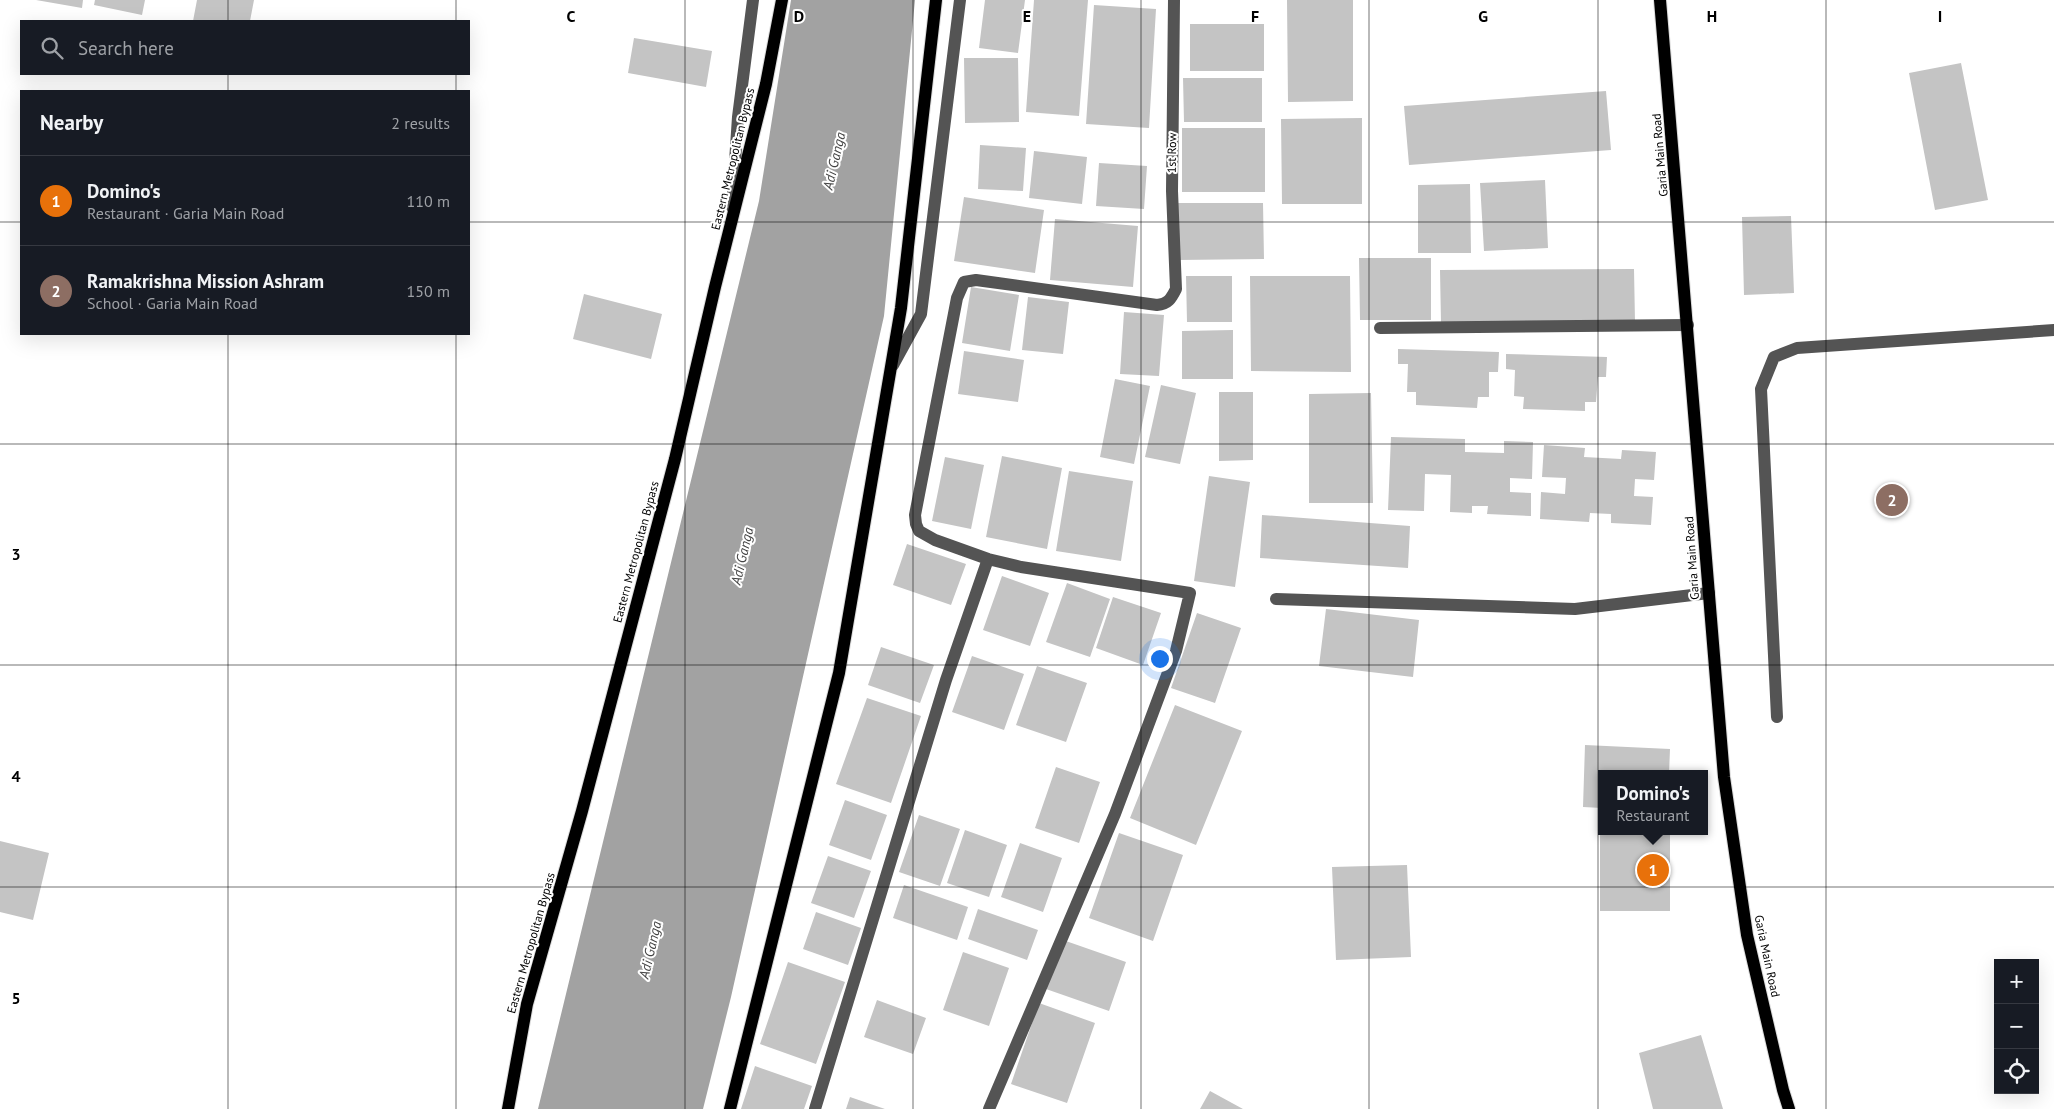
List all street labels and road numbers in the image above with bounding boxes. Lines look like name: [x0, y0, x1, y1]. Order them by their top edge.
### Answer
street label: Eastern Metropolitan Bypass: [708, 86, 757, 232]
street label: Garia Main Road: [1648, 113, 1671, 197]
street label: 1st Row: [1164, 132, 1179, 173]
street label: Eastern Metropolitan Bypass: [609, 479, 662, 624]
street label: Garia Main Road: [1681, 516, 1702, 600]
street label: Eastern Metropolitan Bypass: [503, 871, 558, 1015]
street label: Garia Main Road: [1751, 913, 1784, 998]

